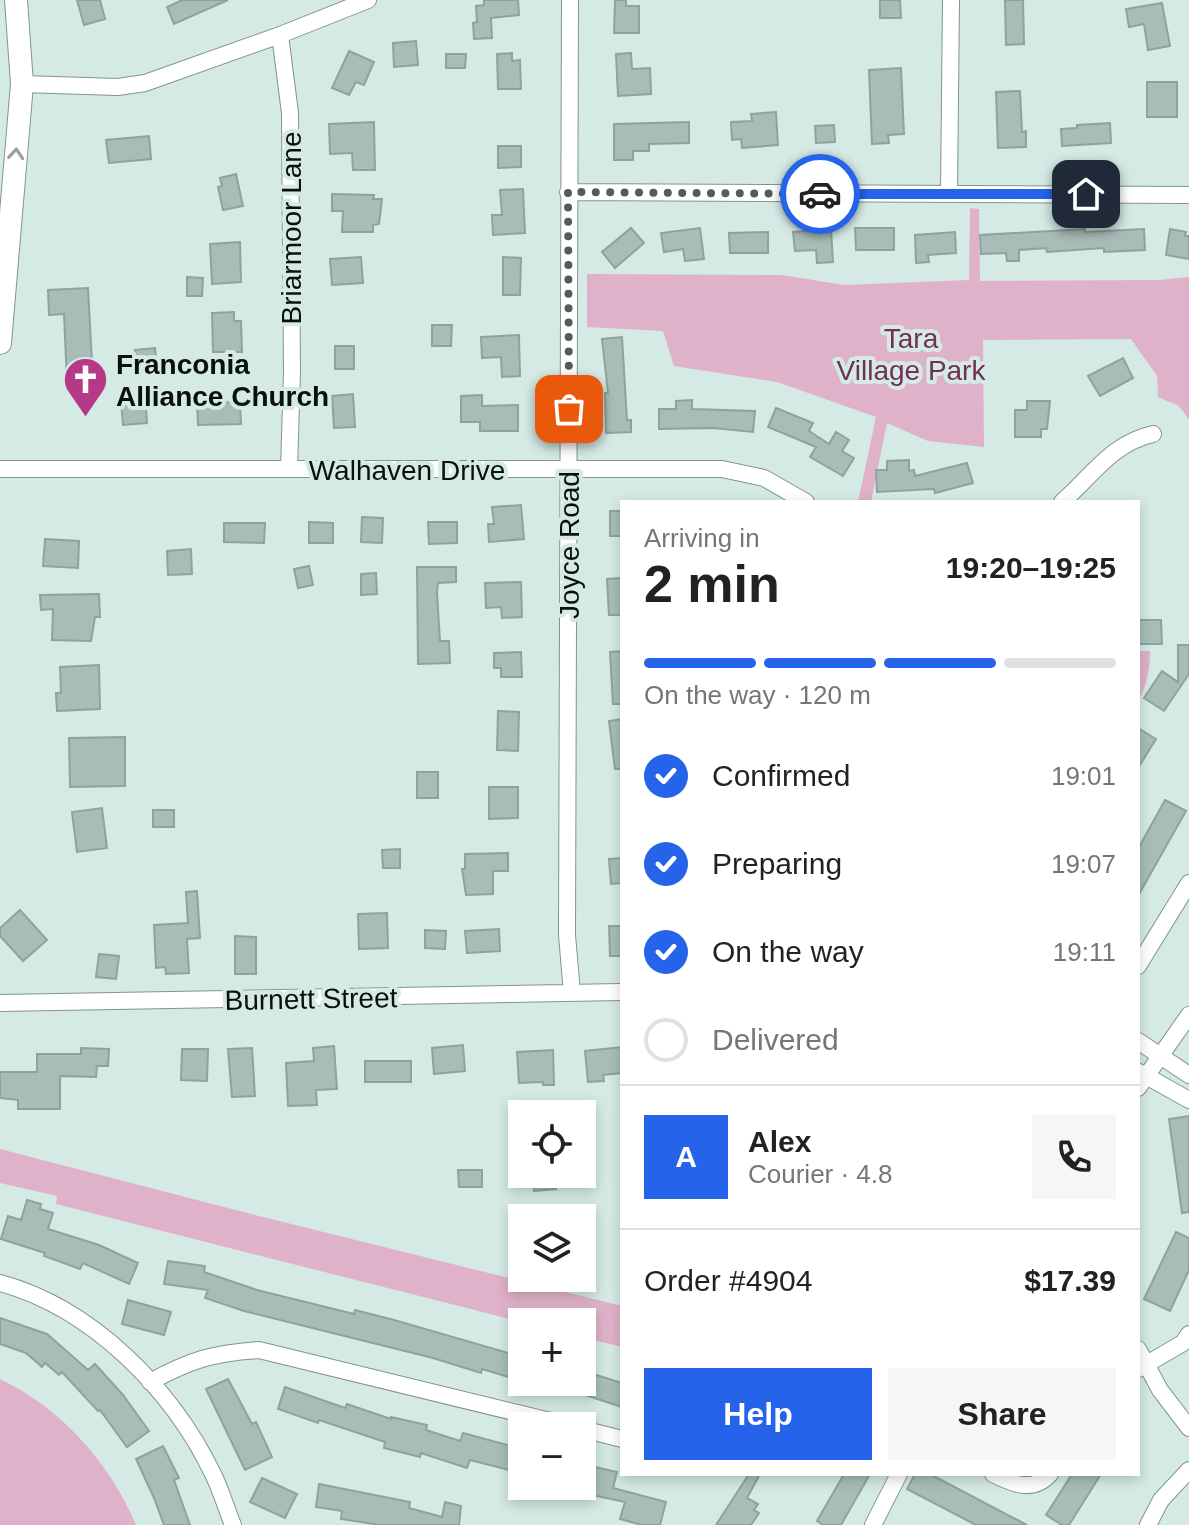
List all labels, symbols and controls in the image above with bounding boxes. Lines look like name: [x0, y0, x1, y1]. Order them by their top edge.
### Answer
street label: Briarmoor Lane: [276, 132, 307, 324]
one-way arrow: [7, 147, 24, 160]
courier: [780, 154, 860, 234]
pin: [1052, 160, 1120, 228]
icon: car: [798, 172, 842, 216]
icon: home: [1064, 172, 1108, 216]
park label: Tara Village Park: [837, 323, 986, 386]
place label: Franconia Alliance Church: [116, 349, 329, 412]
church icon: Franconia Alliance Church: [61, 356, 109, 419]
pin: [535, 375, 603, 443]
icon: bag: [547, 387, 591, 431]
street label: Walhaven Drive: [309, 455, 505, 486]
street label: Joyce Road: [554, 471, 585, 619]
text: Arriving in: [644, 523, 760, 553]
text: 19:20–19:25: [946, 551, 1116, 584]
text: 2 min: [644, 555, 780, 613]
text: On the way · 120 m: [644, 680, 871, 710]
icon: check: [644, 754, 688, 798]
text: Confirmed: [712, 759, 850, 792]
text: 19:01: [1051, 761, 1116, 791]
icon: check: [644, 842, 688, 886]
text: Preparing: [712, 847, 842, 880]
text: 19:07: [1051, 849, 1116, 879]
icon: check: [644, 930, 688, 974]
text: On the way: [712, 935, 864, 968]
text: 19:11: [1053, 937, 1116, 967]
street label: Burnett Street: [224, 982, 398, 1016]
text: Delivered: [712, 1023, 839, 1056]
map controls: [508, 1100, 596, 1500]
button: locate: [508, 1100, 596, 1188]
button: phone: [1032, 1115, 1116, 1199]
text: Alex: [748, 1125, 811, 1158]
text: A: [675, 1140, 697, 1173]
text: Courier · 4.8: [748, 1159, 893, 1189]
button: layers: [508, 1204, 596, 1292]
text: Order #4904: [644, 1264, 812, 1297]
text: $17.39: [1024, 1264, 1116, 1297]
button: +: [508, 1308, 596, 1396]
button: Help: [644, 1368, 872, 1460]
button: Share: [888, 1368, 1116, 1460]
button: −: [508, 1412, 596, 1500]

